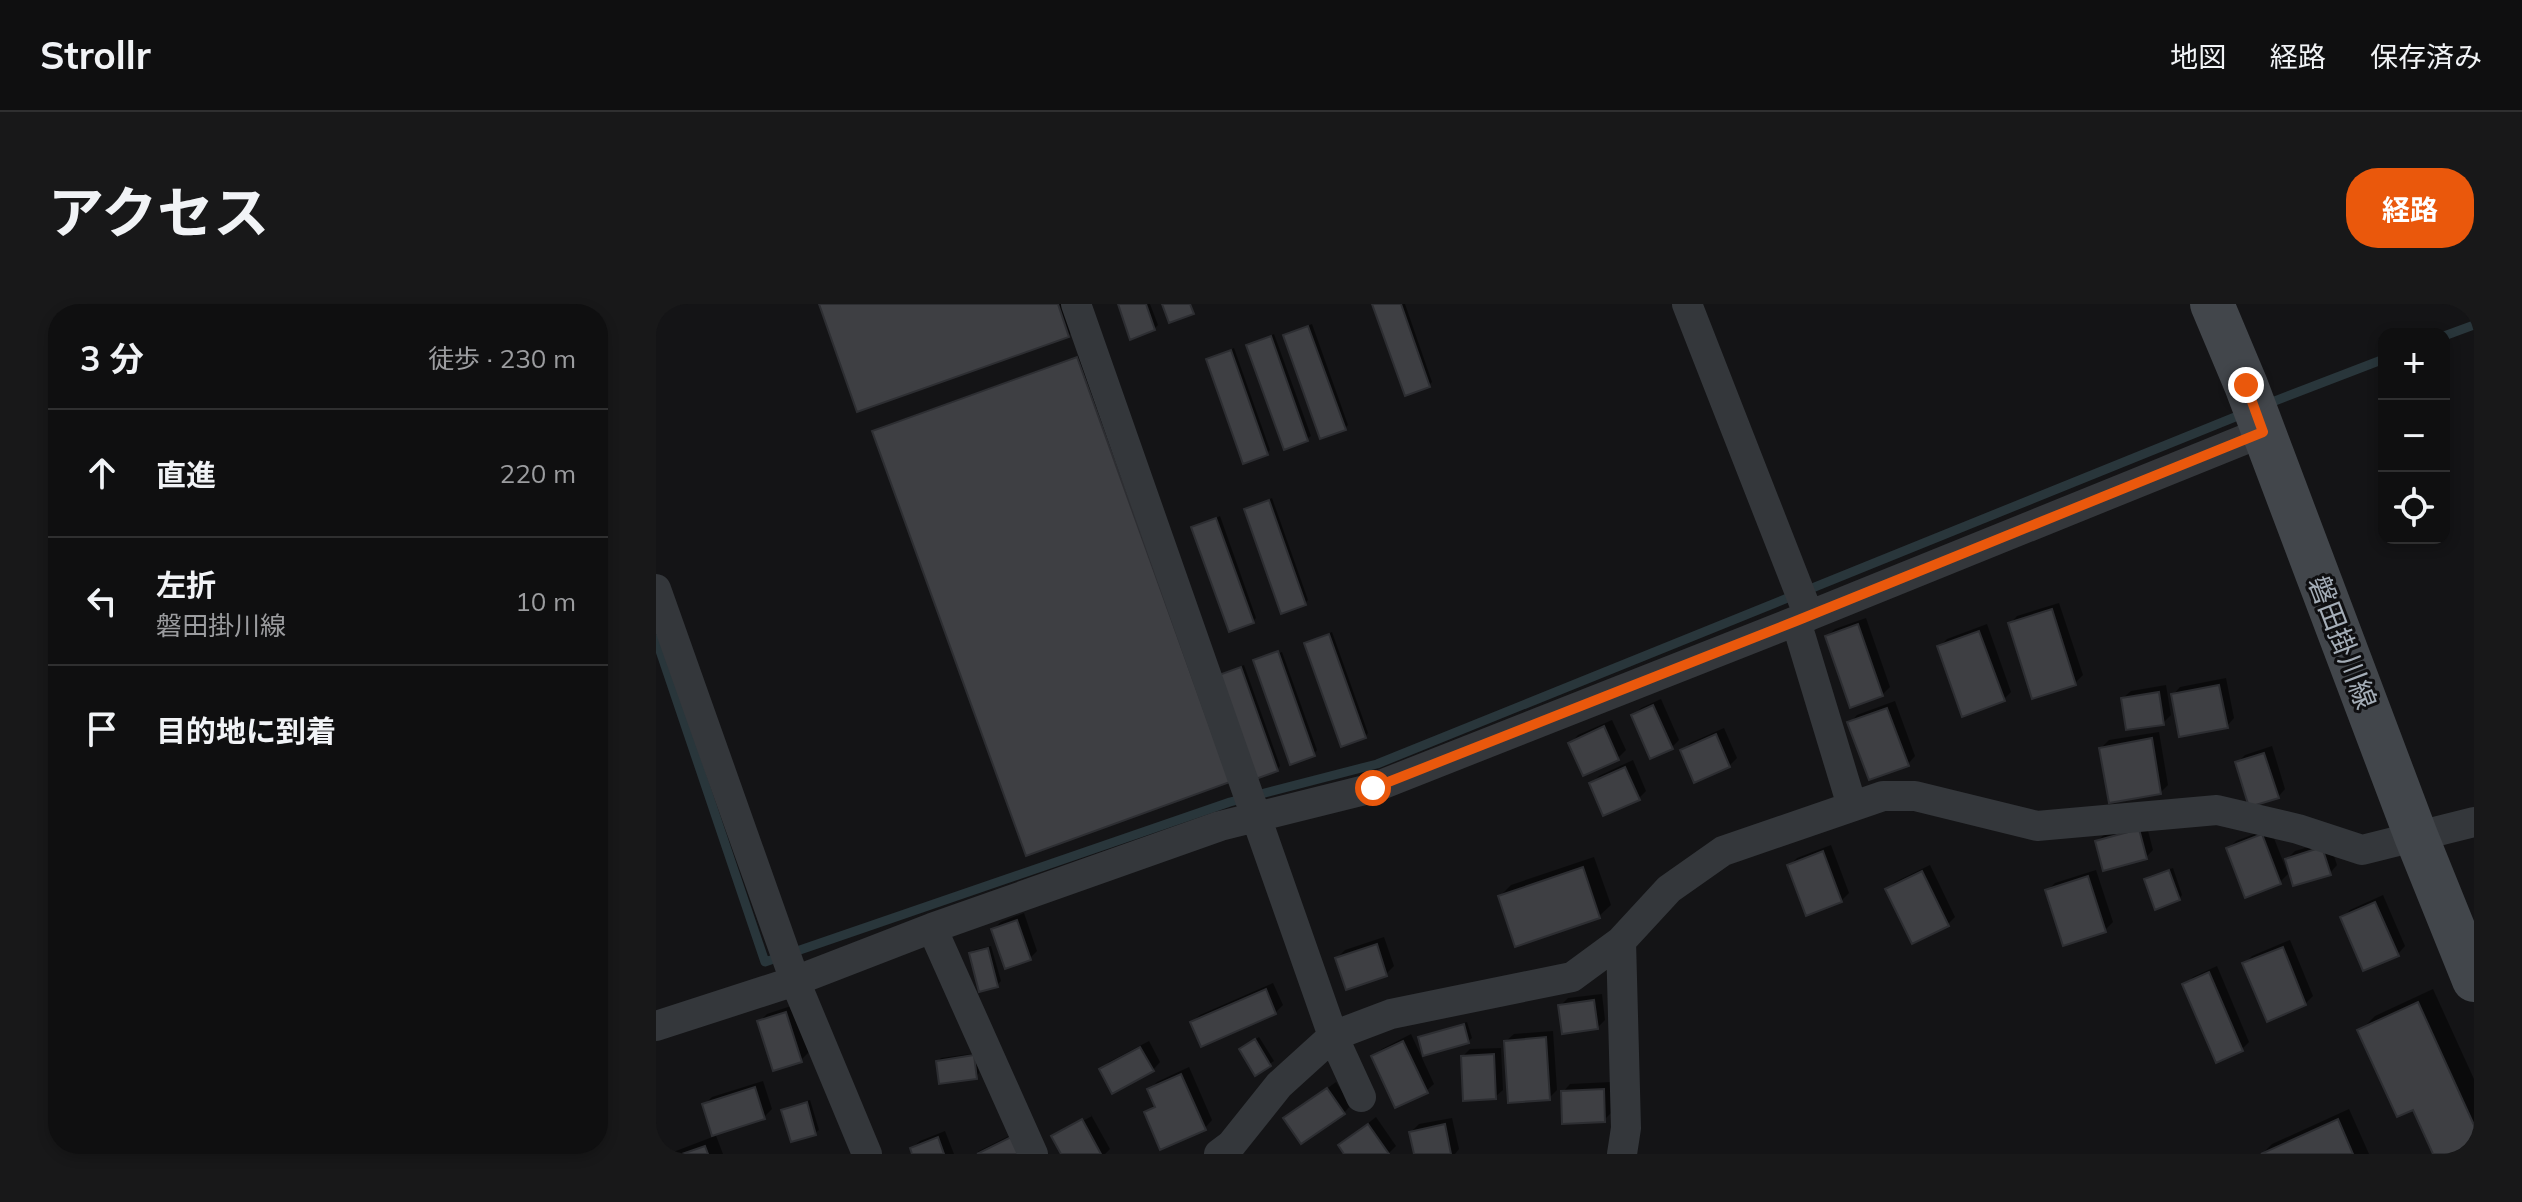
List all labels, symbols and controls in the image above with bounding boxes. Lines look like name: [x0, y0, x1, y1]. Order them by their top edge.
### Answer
text: Strollr: [40, 31, 151, 79]
text: 地図: [2170, 39, 2226, 74]
text: 経路: [2270, 39, 2326, 74]
text: 保存済み: [2370, 39, 2482, 74]
button: 経路: [2346, 168, 2474, 248]
text: アクセス: [48, 177, 269, 247]
map controls: [2378, 328, 2450, 544]
button: +: [2378, 328, 2450, 400]
text: 3 分: [80, 337, 144, 380]
text: 徒歩 · 230 m: [428, 342, 576, 375]
route end: [2228, 367, 2264, 403]
button: −: [2378, 400, 2450, 472]
icon: ahead: [80, 451, 124, 495]
text: 直進: [156, 456, 216, 494]
text: 220 m: [500, 457, 576, 490]
button: locate: [2378, 472, 2450, 544]
text: 左折: [156, 566, 216, 604]
street label: 磐田掛川線: [2302, 570, 2384, 714]
icon: left: [80, 579, 124, 623]
text: 10 m: [515, 585, 576, 618]
text: 磐田掛川線: [156, 609, 286, 642]
icon: arrive: [80, 707, 124, 751]
text: 目的地に到着: [156, 712, 336, 750]
route start: [1355, 770, 1391, 806]

